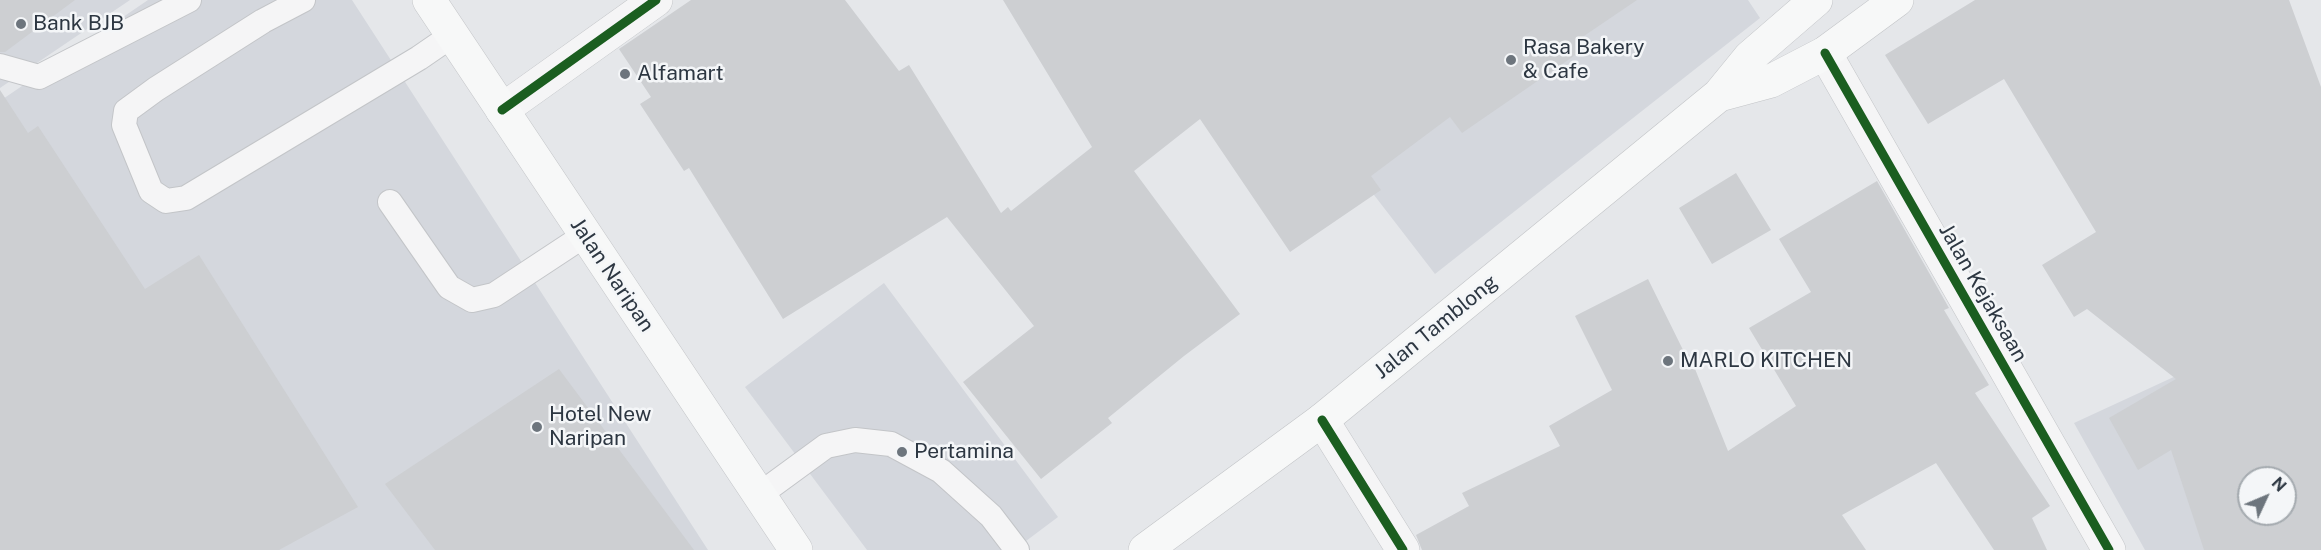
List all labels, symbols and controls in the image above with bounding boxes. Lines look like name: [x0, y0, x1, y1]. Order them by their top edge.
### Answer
place label: Bank BJB: [33, 11, 124, 37]
marker: Bank BJB: [14, 17, 28, 31]
place label: Rasa Bakery & Cafe: [1523, 35, 1644, 85]
marker: Rasa Bakery & Cafe: [1504, 53, 1518, 67]
place label: Alfamart: [637, 61, 724, 87]
marker: Alfamart: [618, 67, 632, 81]
street label: Jalan Naripan: [565, 213, 659, 337]
street label: Jalan Kejaksaan: [1933, 220, 2033, 366]
street label: Jalan Tamblong: [1369, 270, 1503, 384]
place label: MARLO KITCHEN: [1680, 348, 1852, 374]
marker: MARLO KITCHEN: [1661, 354, 1675, 368]
place label: Hotel New Naripan: [549, 402, 651, 452]
marker: Hotel New Naripan: [530, 420, 544, 434]
place label: Pertamina: [914, 439, 1014, 465]
marker: Pertamina: [895, 445, 909, 459]
north arrow: [2237, 466, 2297, 526]
text: N: [2268, 473, 2290, 496]

